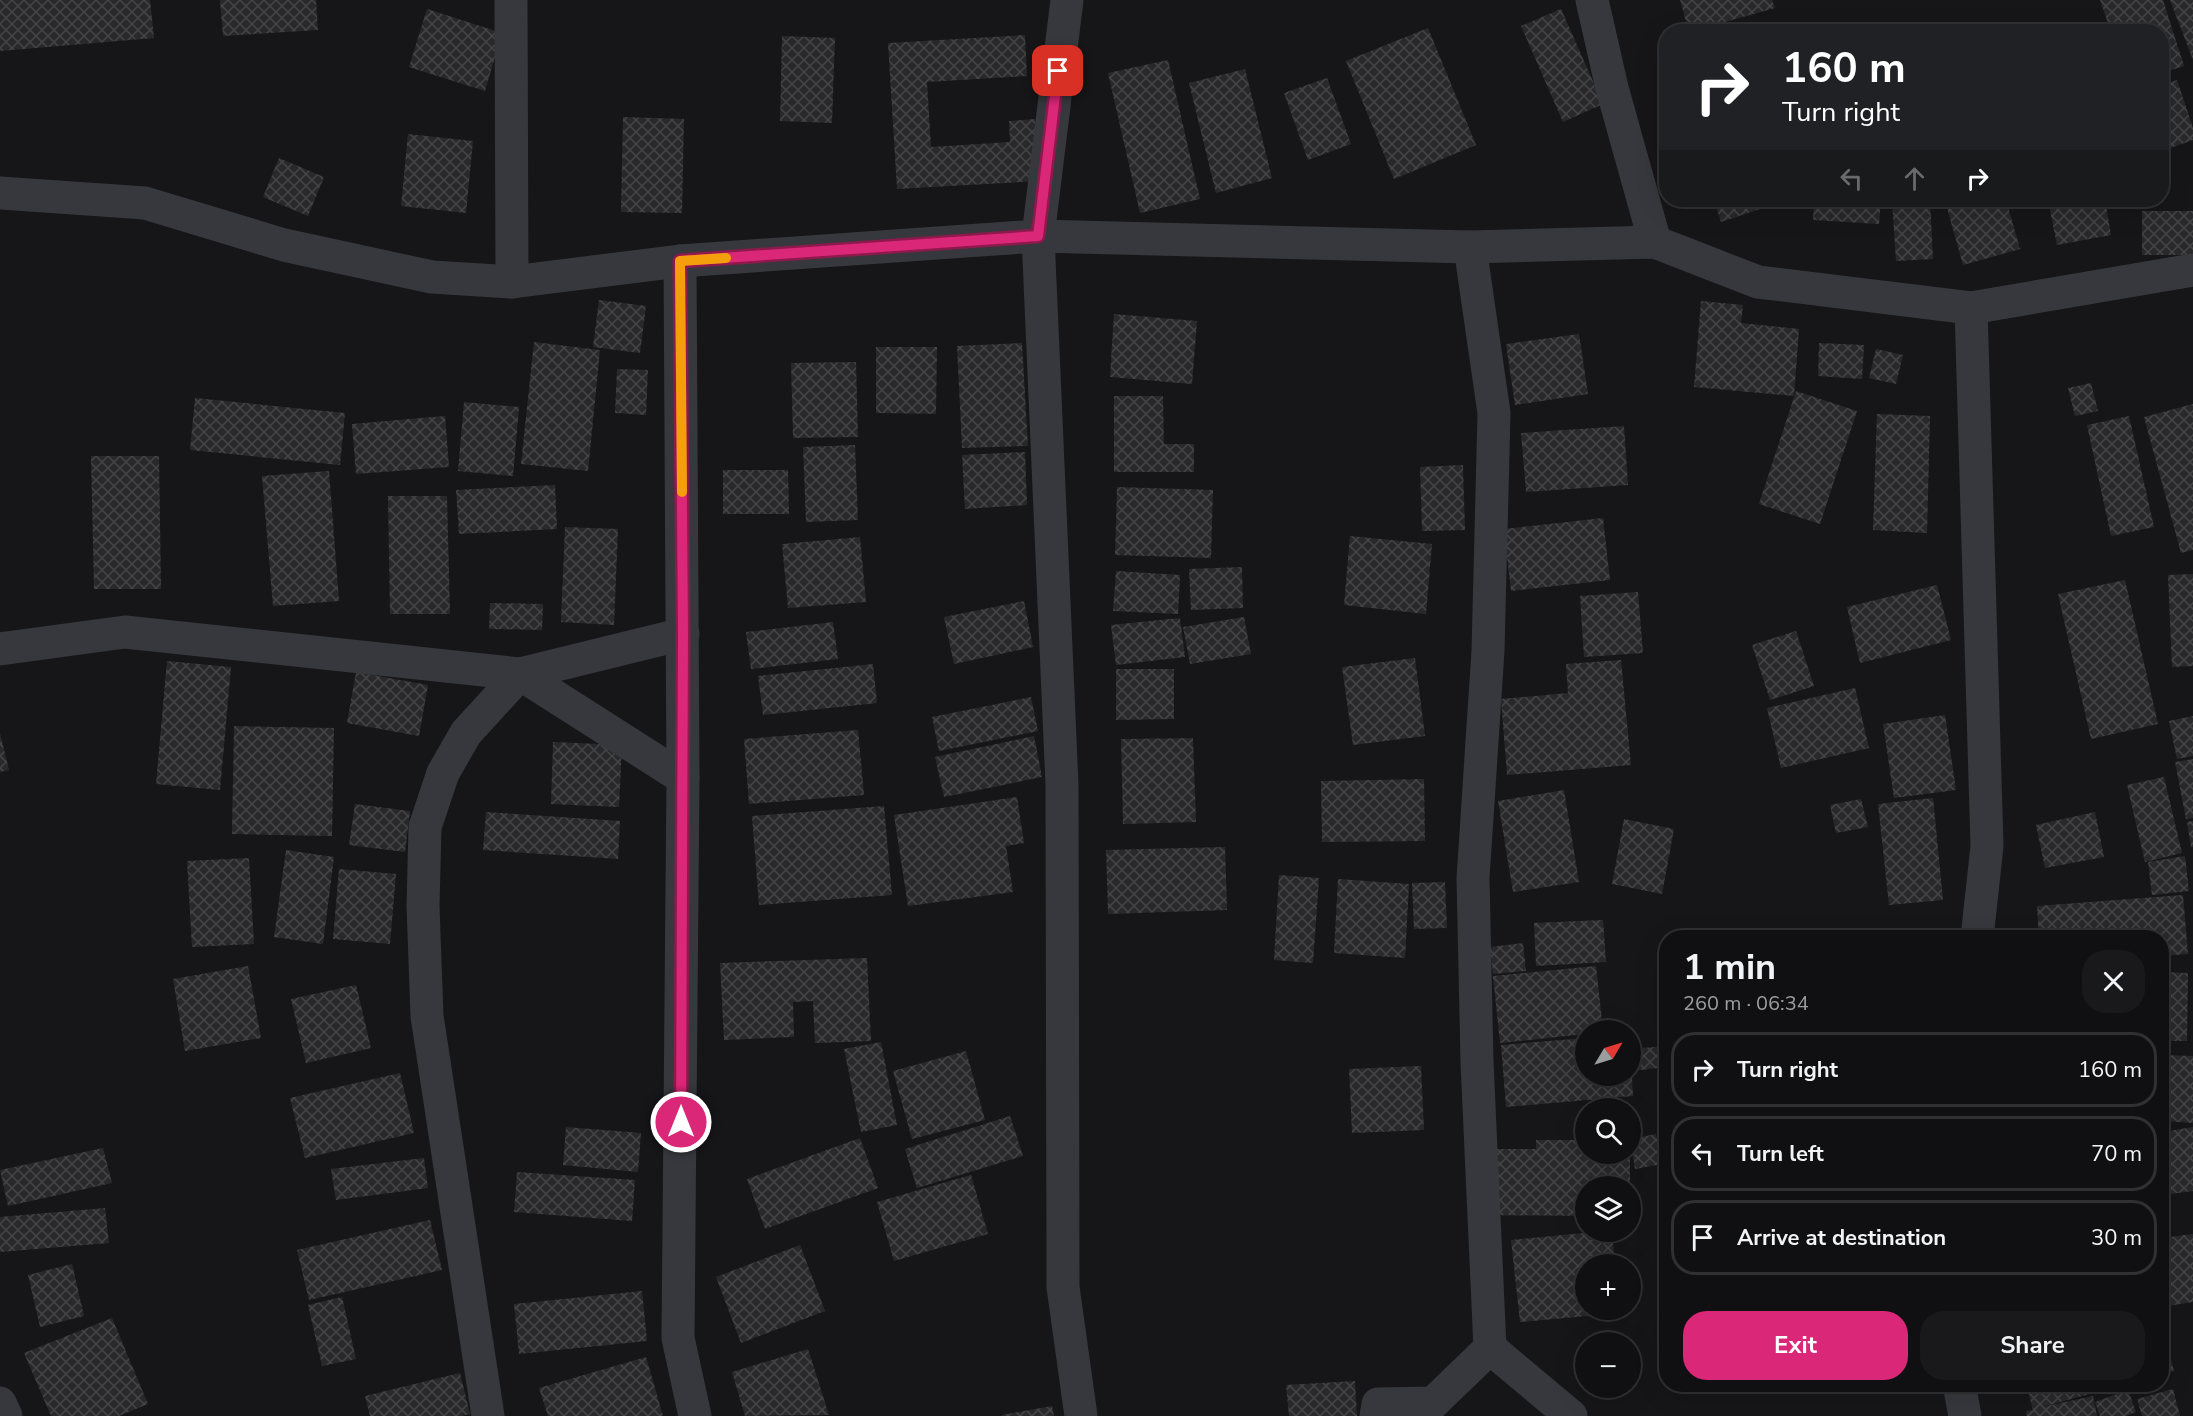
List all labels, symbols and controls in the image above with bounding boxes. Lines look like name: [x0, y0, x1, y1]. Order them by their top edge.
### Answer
text: 160 m: [1782, 40, 1906, 97]
pin: [1032, 45, 1083, 96]
icon: right: [1683, 48, 1761, 126]
icon: arrive: [1041, 54, 1074, 87]
text: Turn right: [1782, 94, 1900, 131]
icon: left: [1835, 162, 1868, 195]
icon: ahead: [1898, 162, 1931, 195]
icon: right: [1961, 162, 1994, 195]
text: 1 min: [1683, 943, 1776, 992]
button: close: [2082, 950, 2145, 1013]
text: 260 m · 06:34: [1683, 990, 1809, 1017]
north arrow: [1575, 1020, 1641, 1086]
map controls: [1575, 1020, 1641, 1398]
icon: right: [1686, 1053, 1719, 1086]
text: Turn right: [1737, 1055, 1838, 1085]
text: 160 m: [2078, 1055, 2142, 1085]
position arrow: [649, 1090, 713, 1154]
button: search: [1575, 1098, 1641, 1164]
icon: left: [1686, 1137, 1719, 1170]
text: Turn left: [1737, 1139, 1824, 1169]
text: 70 m: [2091, 1139, 2142, 1169]
button: layers: [1575, 1176, 1641, 1242]
icon: arrive: [1686, 1221, 1719, 1254]
text: Arrive at destination: [1737, 1223, 1946, 1253]
text: 30 m: [2091, 1223, 2142, 1253]
button: +: [1575, 1254, 1641, 1320]
button: Exit: [1683, 1311, 1908, 1380]
button: Share: [1920, 1311, 2145, 1380]
button: −: [1575, 1332, 1641, 1398]

